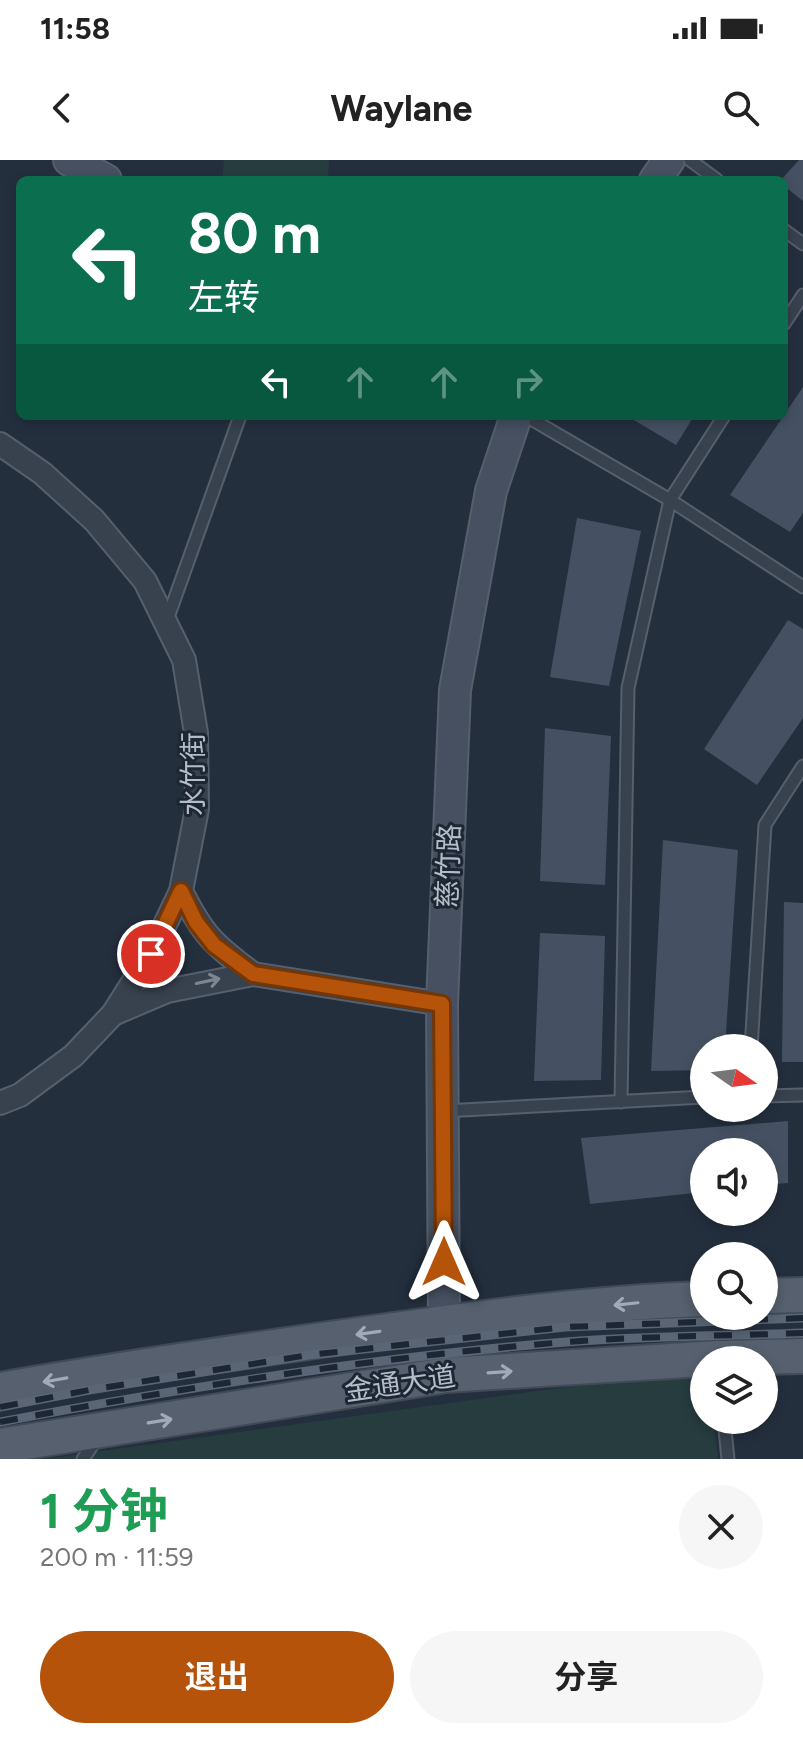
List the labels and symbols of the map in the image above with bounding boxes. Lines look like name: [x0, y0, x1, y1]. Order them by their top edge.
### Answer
street label: 水竹街: [176, 732, 210, 816]
street label: 慈竹路: [430, 823, 466, 909]
pin: [117, 920, 185, 988]
one-way arrow: [195, 973, 220, 988]
north arrow: [690, 1034, 778, 1122]
position arrow: [402, 1220, 486, 1304]
one-way arrow: [613, 1296, 640, 1311]
one-way arrow: [356, 1326, 381, 1341]
street label: 金通大道: [342, 1358, 458, 1408]
one-way arrow: [486, 1364, 513, 1379]
one-way arrow: [43, 1373, 69, 1388]
one-way arrow: [147, 1412, 172, 1427]

